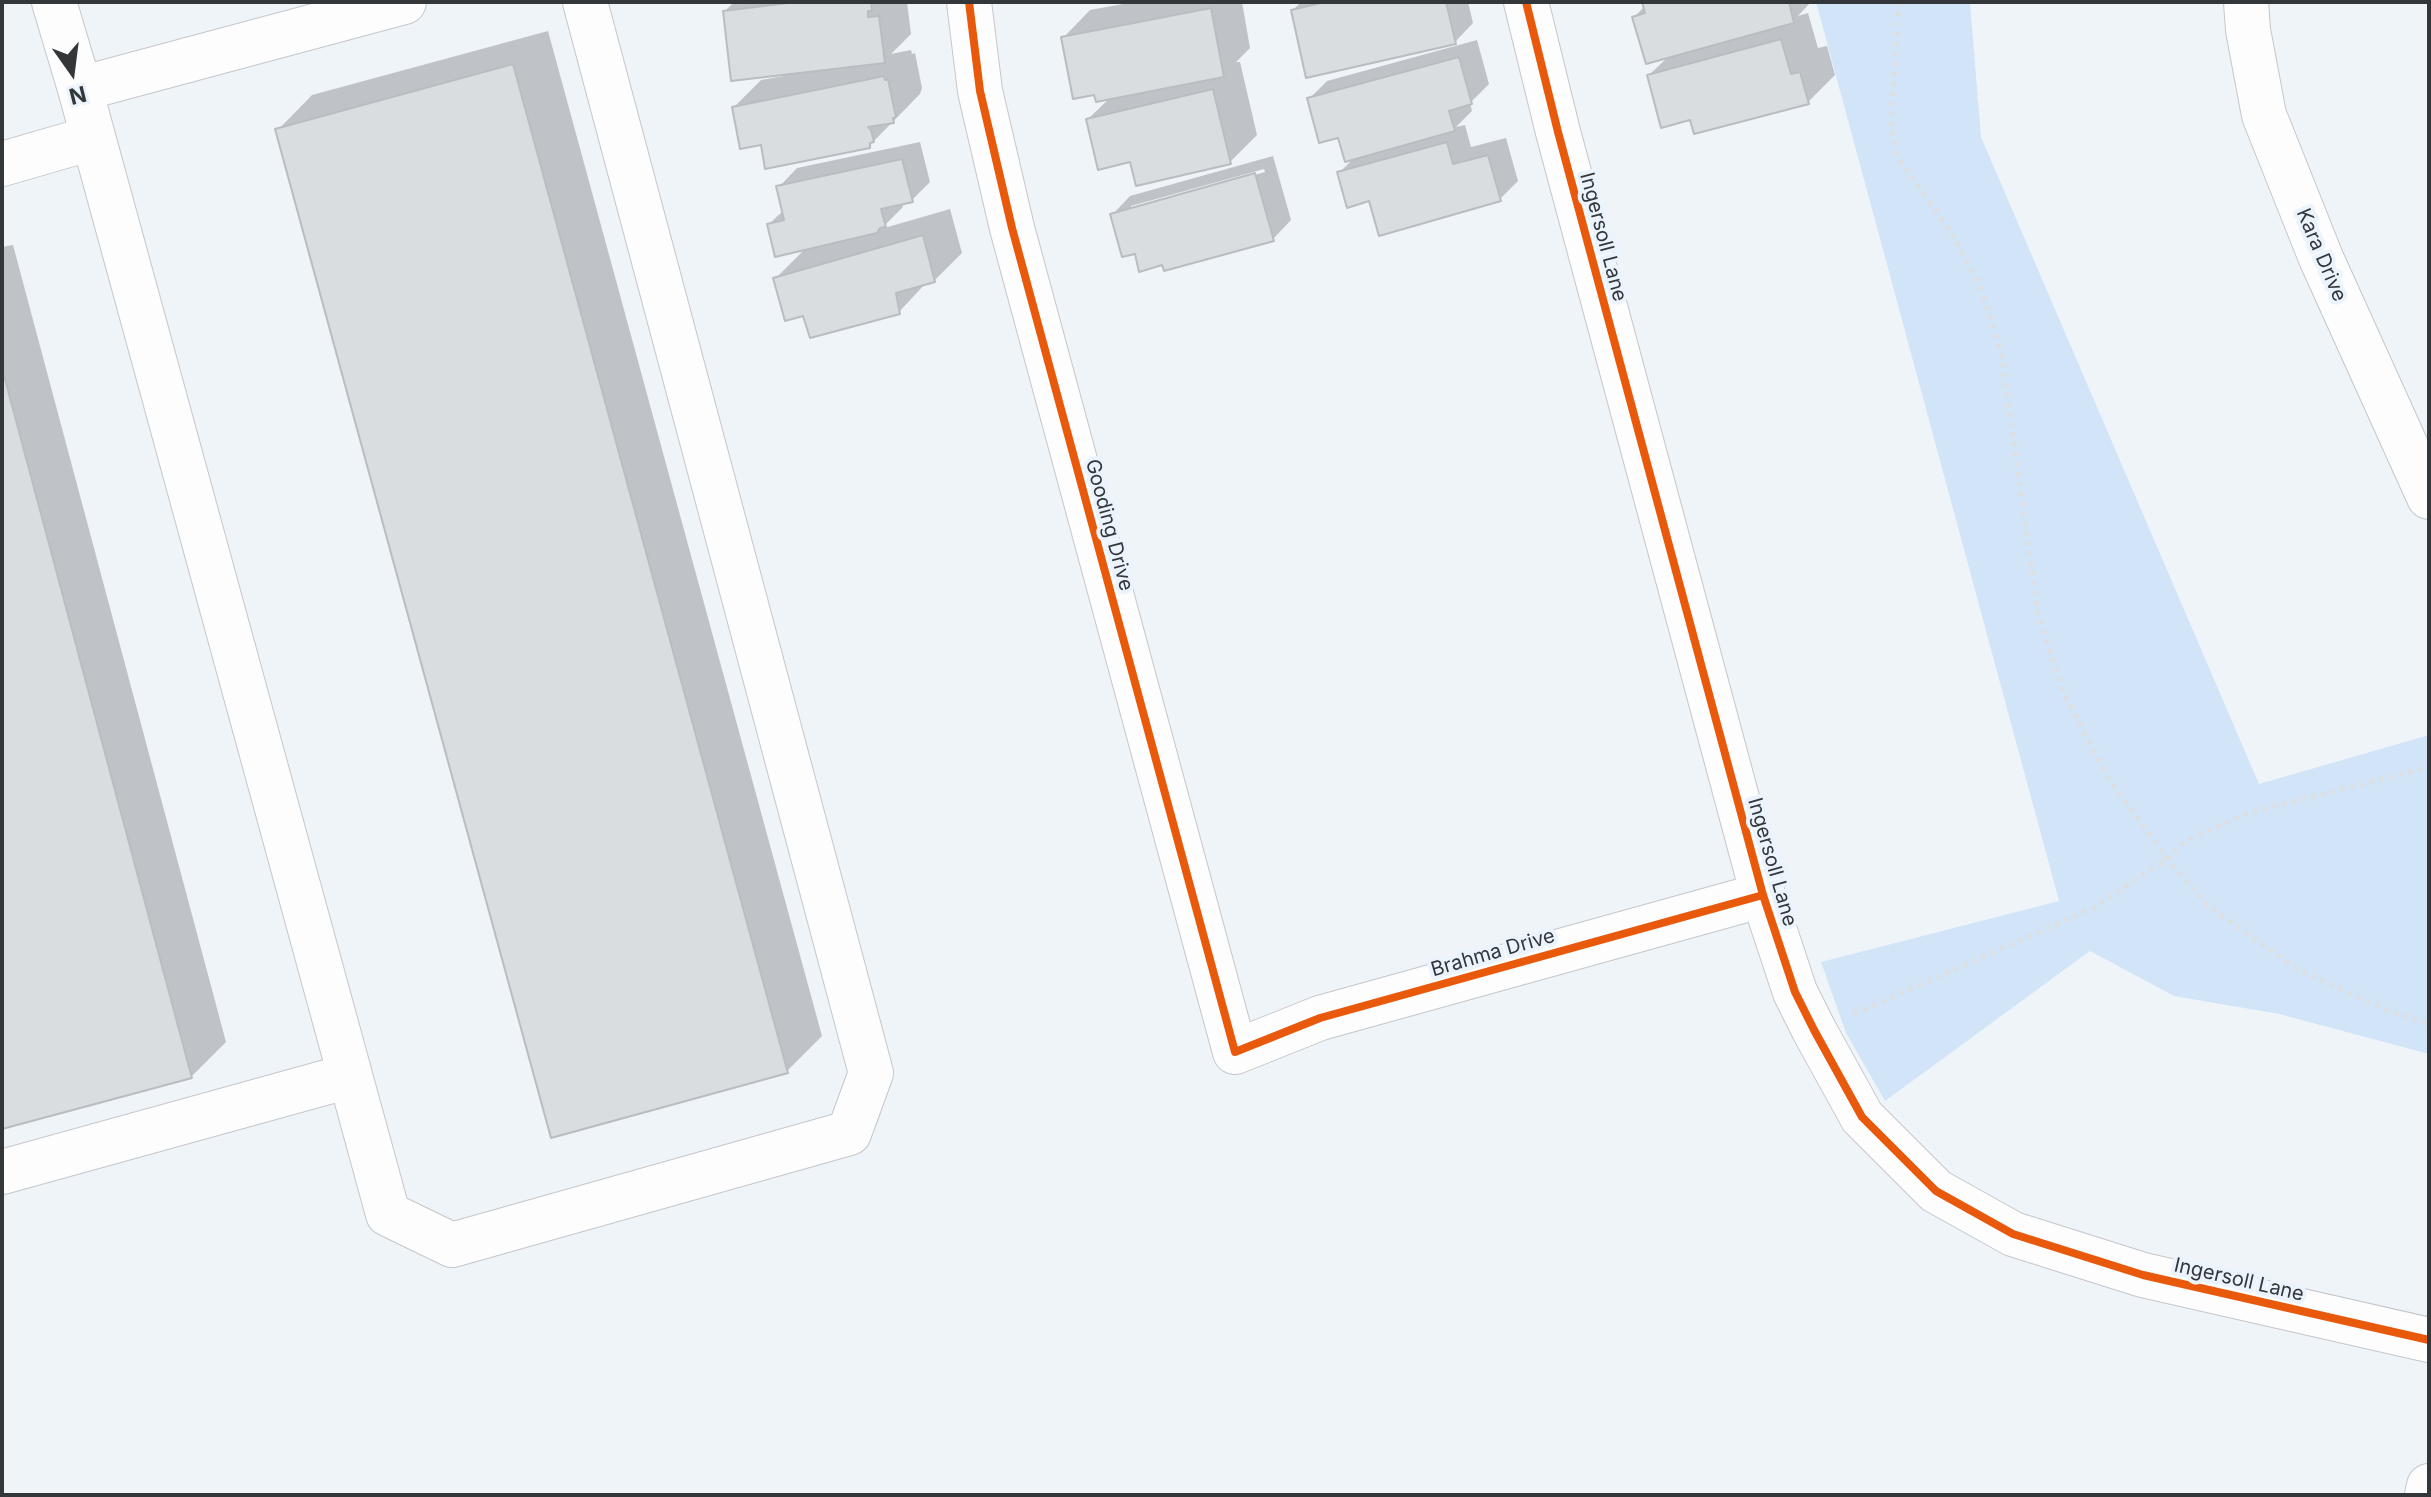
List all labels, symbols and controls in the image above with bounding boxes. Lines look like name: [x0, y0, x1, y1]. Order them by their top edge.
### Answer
north arrow: [32, 32, 112, 112]
text: N: [67, 81, 89, 110]
street label: Ingersoll Lane: [1574, 170, 1632, 304]
street label: Kara Drive: [2291, 205, 2351, 305]
street label: Gooding Drive: [1080, 457, 1138, 593]
street label: Ingersoll Lane: [1742, 795, 1802, 929]
street label: Brahma Drive: [1428, 924, 1558, 982]
street label: Ingersoll Lane: [2172, 1253, 2306, 1307]

